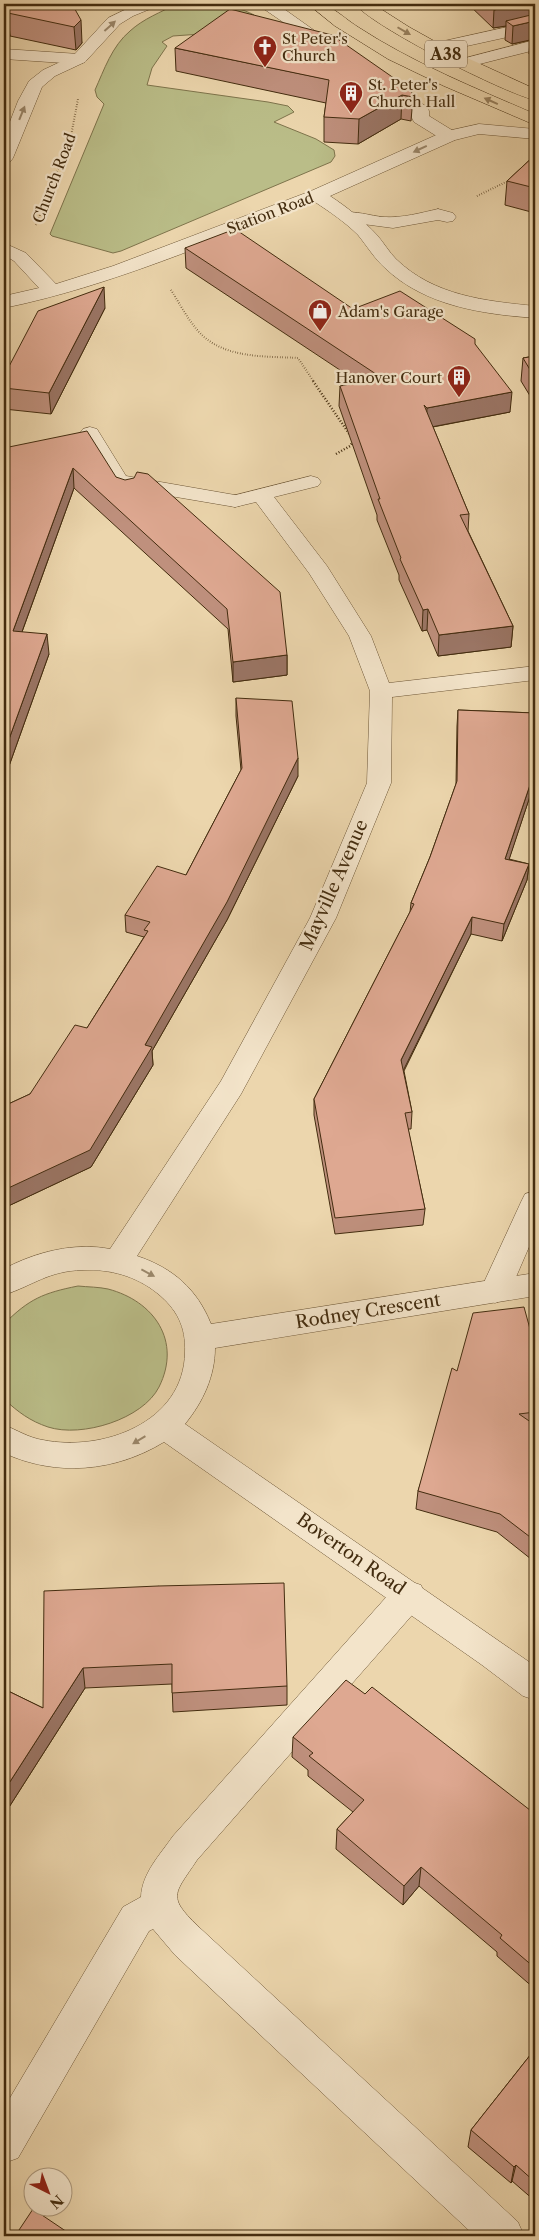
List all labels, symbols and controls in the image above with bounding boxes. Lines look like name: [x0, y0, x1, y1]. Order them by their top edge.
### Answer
one-way arrow: [104, 20, 117, 31]
one-way arrow: [397, 26, 410, 35]
place label: St Peter's Church: [282, 29, 348, 65]
church icon: St Peter's Church: [252, 34, 278, 68]
road number: A38: [425, 41, 467, 68]
place label: St. Peter's Church Hall: [368, 75, 456, 111]
building icon: St. Peter's Church Hall: [338, 80, 364, 114]
one-way arrow: [484, 96, 498, 104]
one-way arrow: [18, 106, 26, 120]
street label: Church Road: [28, 130, 80, 226]
one-way arrow: [413, 145, 427, 153]
street label: Station Road: [224, 188, 316, 238]
shop icon: Adam's Garage: [307, 298, 333, 332]
place label: Adam's Garage: [337, 302, 444, 321]
building icon: Hanover Court: [446, 364, 472, 398]
place label: Hanover Court: [335, 368, 443, 387]
street label: Mayville Avenue: [295, 816, 373, 954]
one-way arrow: [141, 1269, 156, 1277]
street label: Rodney Crescent: [294, 1289, 443, 1333]
one-way arrow: [132, 1436, 145, 1445]
street label: Boverton Road: [292, 1508, 410, 1600]
north arrow: [22, 2168, 72, 2218]
text: N: [46, 2191, 67, 2212]

